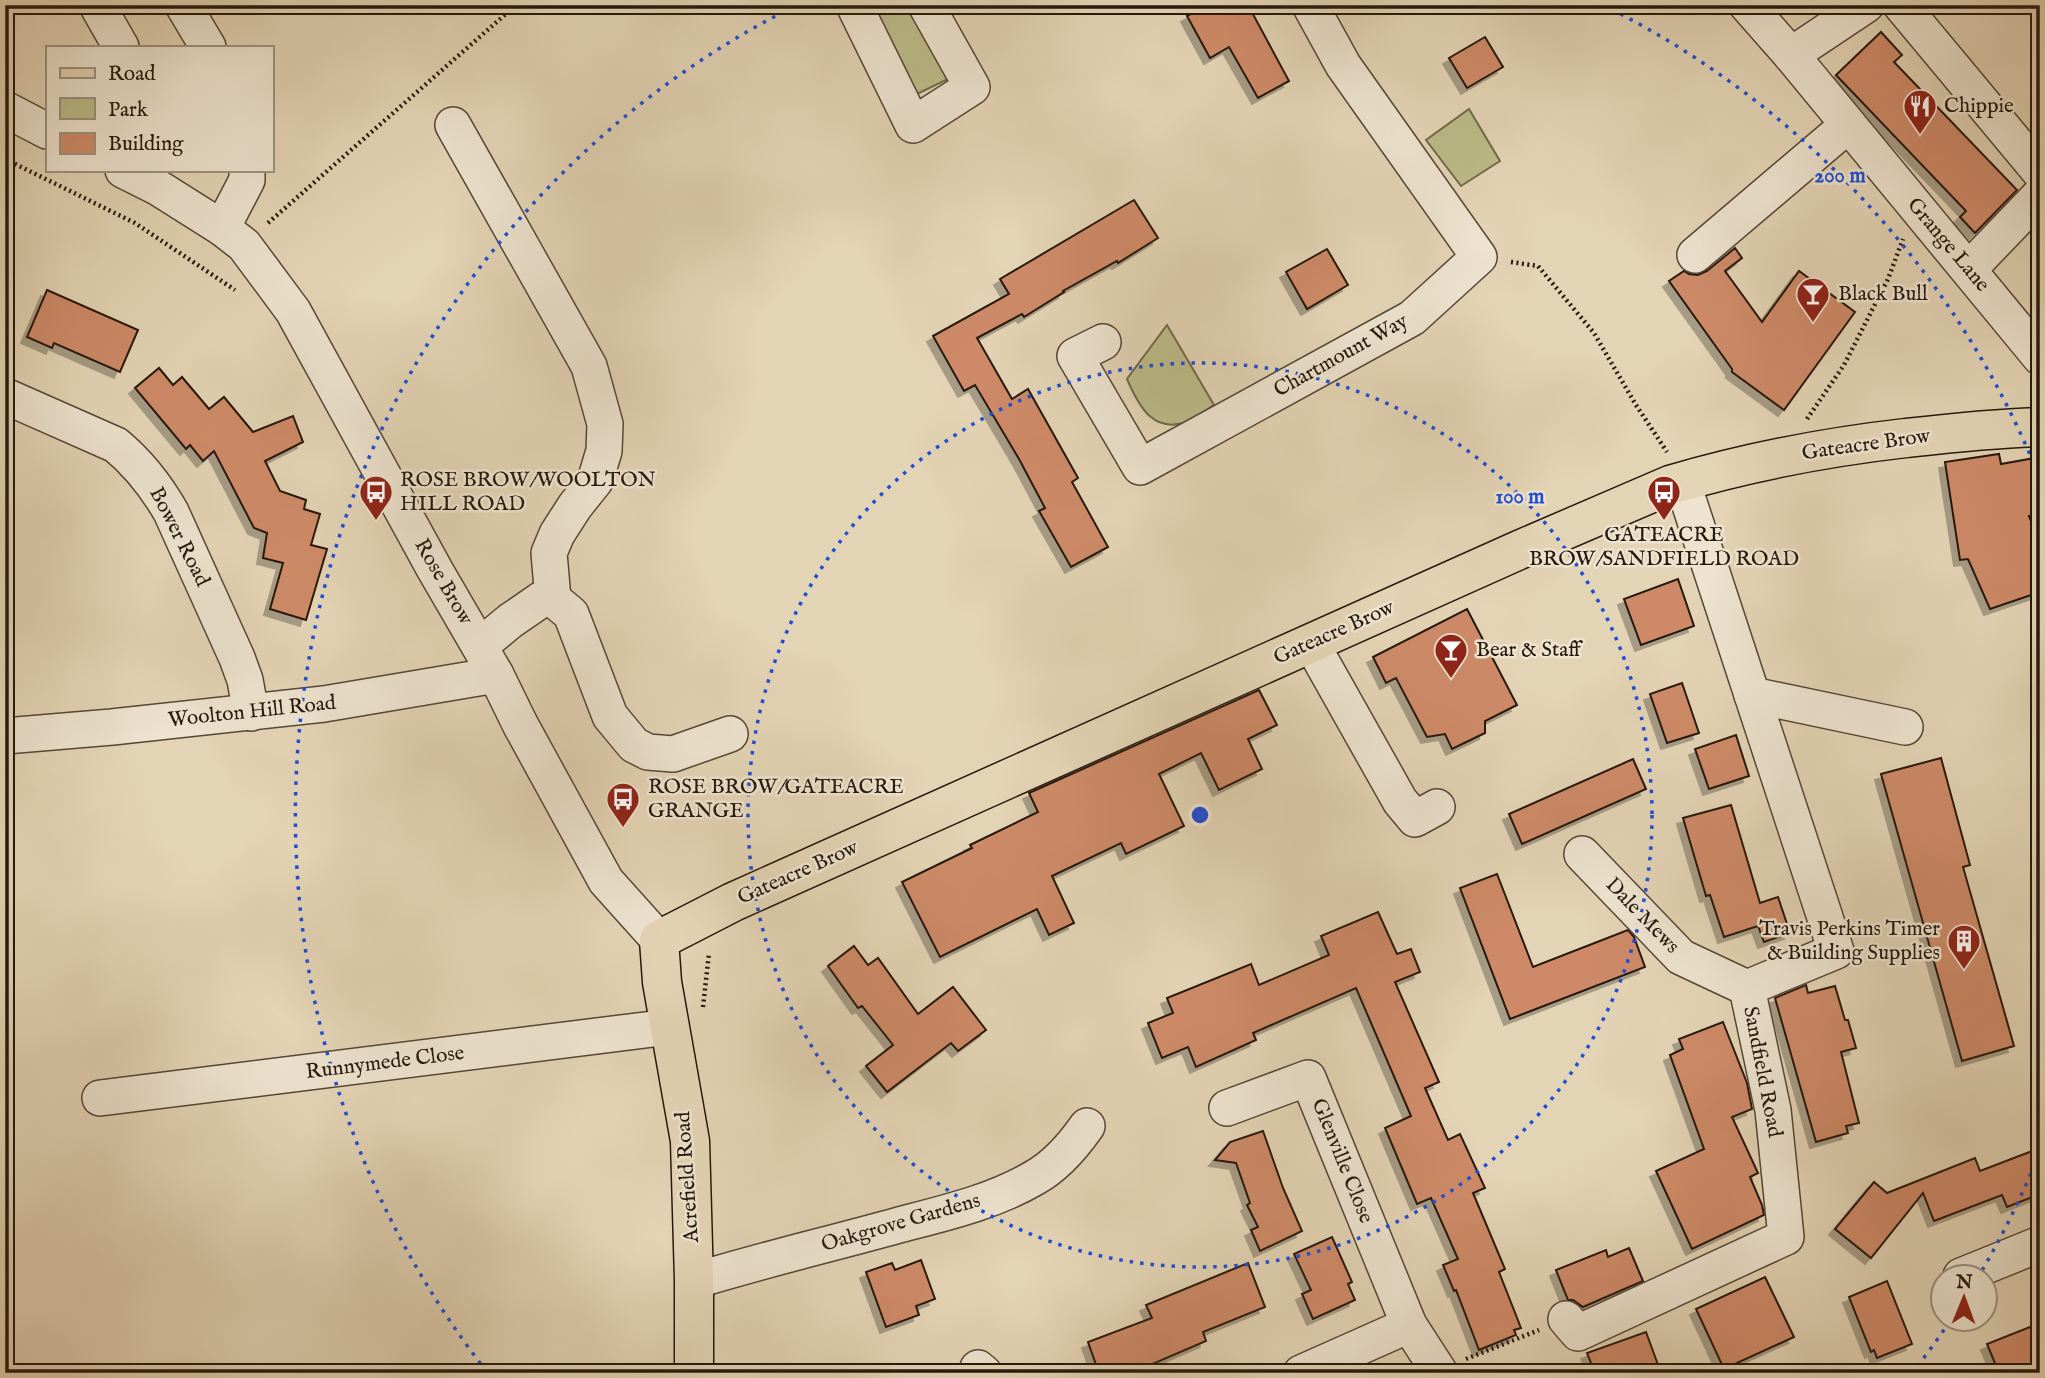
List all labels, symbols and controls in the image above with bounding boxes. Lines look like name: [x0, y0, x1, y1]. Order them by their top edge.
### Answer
legend: [46, 46, 273, 172]
text: Road: [108, 61, 156, 88]
restaurant icon: Chippie: [1901, 87, 1939, 136]
place label: Chippie: [1944, 93, 2014, 120]
text: Park: [108, 97, 149, 124]
text: Building: [108, 131, 184, 158]
text: 200 m: [1814, 163, 1866, 190]
street label: Grange Lane: [1901, 192, 1996, 298]
bar icon: Black Bull: [1794, 275, 1832, 324]
place label: Black Bull: [1838, 281, 1928, 308]
street label: Chartmount Way: [1269, 308, 1413, 404]
street label: Gateacre Brow: [1800, 422, 1933, 467]
place label: ROSE BROW/WOOLTON HILL ROAD: [400, 467, 656, 518]
bus stop icon: ROSE BROW/WOOLTON HILL ROAD: [357, 473, 395, 522]
bus stop icon: GATEACRE BROW/SANDFIELD ROAD: [1645, 473, 1683, 522]
street label: Bower Road: [142, 483, 216, 592]
text: 100 m: [1495, 484, 1545, 511]
place label: GATEACRE BROW/SANDFIELD ROAD: [1529, 522, 1799, 573]
street label: Rose Brow: [407, 534, 479, 631]
street label: Gateacre Brow: [1270, 594, 1400, 672]
bar icon: Bear & Staff: [1432, 631, 1470, 680]
place label: Bear & Staff: [1476, 637, 1583, 664]
street label: Woolton Hill Road: [167, 690, 338, 734]
place label: ROSE BROW/GATEACRE GRANGE: [648, 774, 904, 825]
bus stop icon: ROSE BROW/GATEACRE GRANGE: [604, 780, 642, 829]
centre of rings: [1188, 803, 1212, 827]
street label: Gateacre Brow: [734, 834, 864, 912]
street label: Dale Mews: [1599, 872, 1685, 960]
place label: Travis Perkins Timer & Building Supplies: [1759, 916, 1940, 967]
building icon: Travis Perkins Timer & Building Supplies: [1945, 922, 1983, 971]
street label: Sandfield Road: [1736, 1004, 1788, 1141]
street label: Runnymede Close: [304, 1040, 466, 1086]
street label: Glenville Close: [1305, 1095, 1379, 1228]
street label: Acrefield Road: [670, 1110, 706, 1244]
street label: Oakgrove Gardens: [818, 1187, 984, 1259]
north arrow: [1930, 1262, 2000, 1332]
text: N: [1955, 1271, 1973, 1295]

